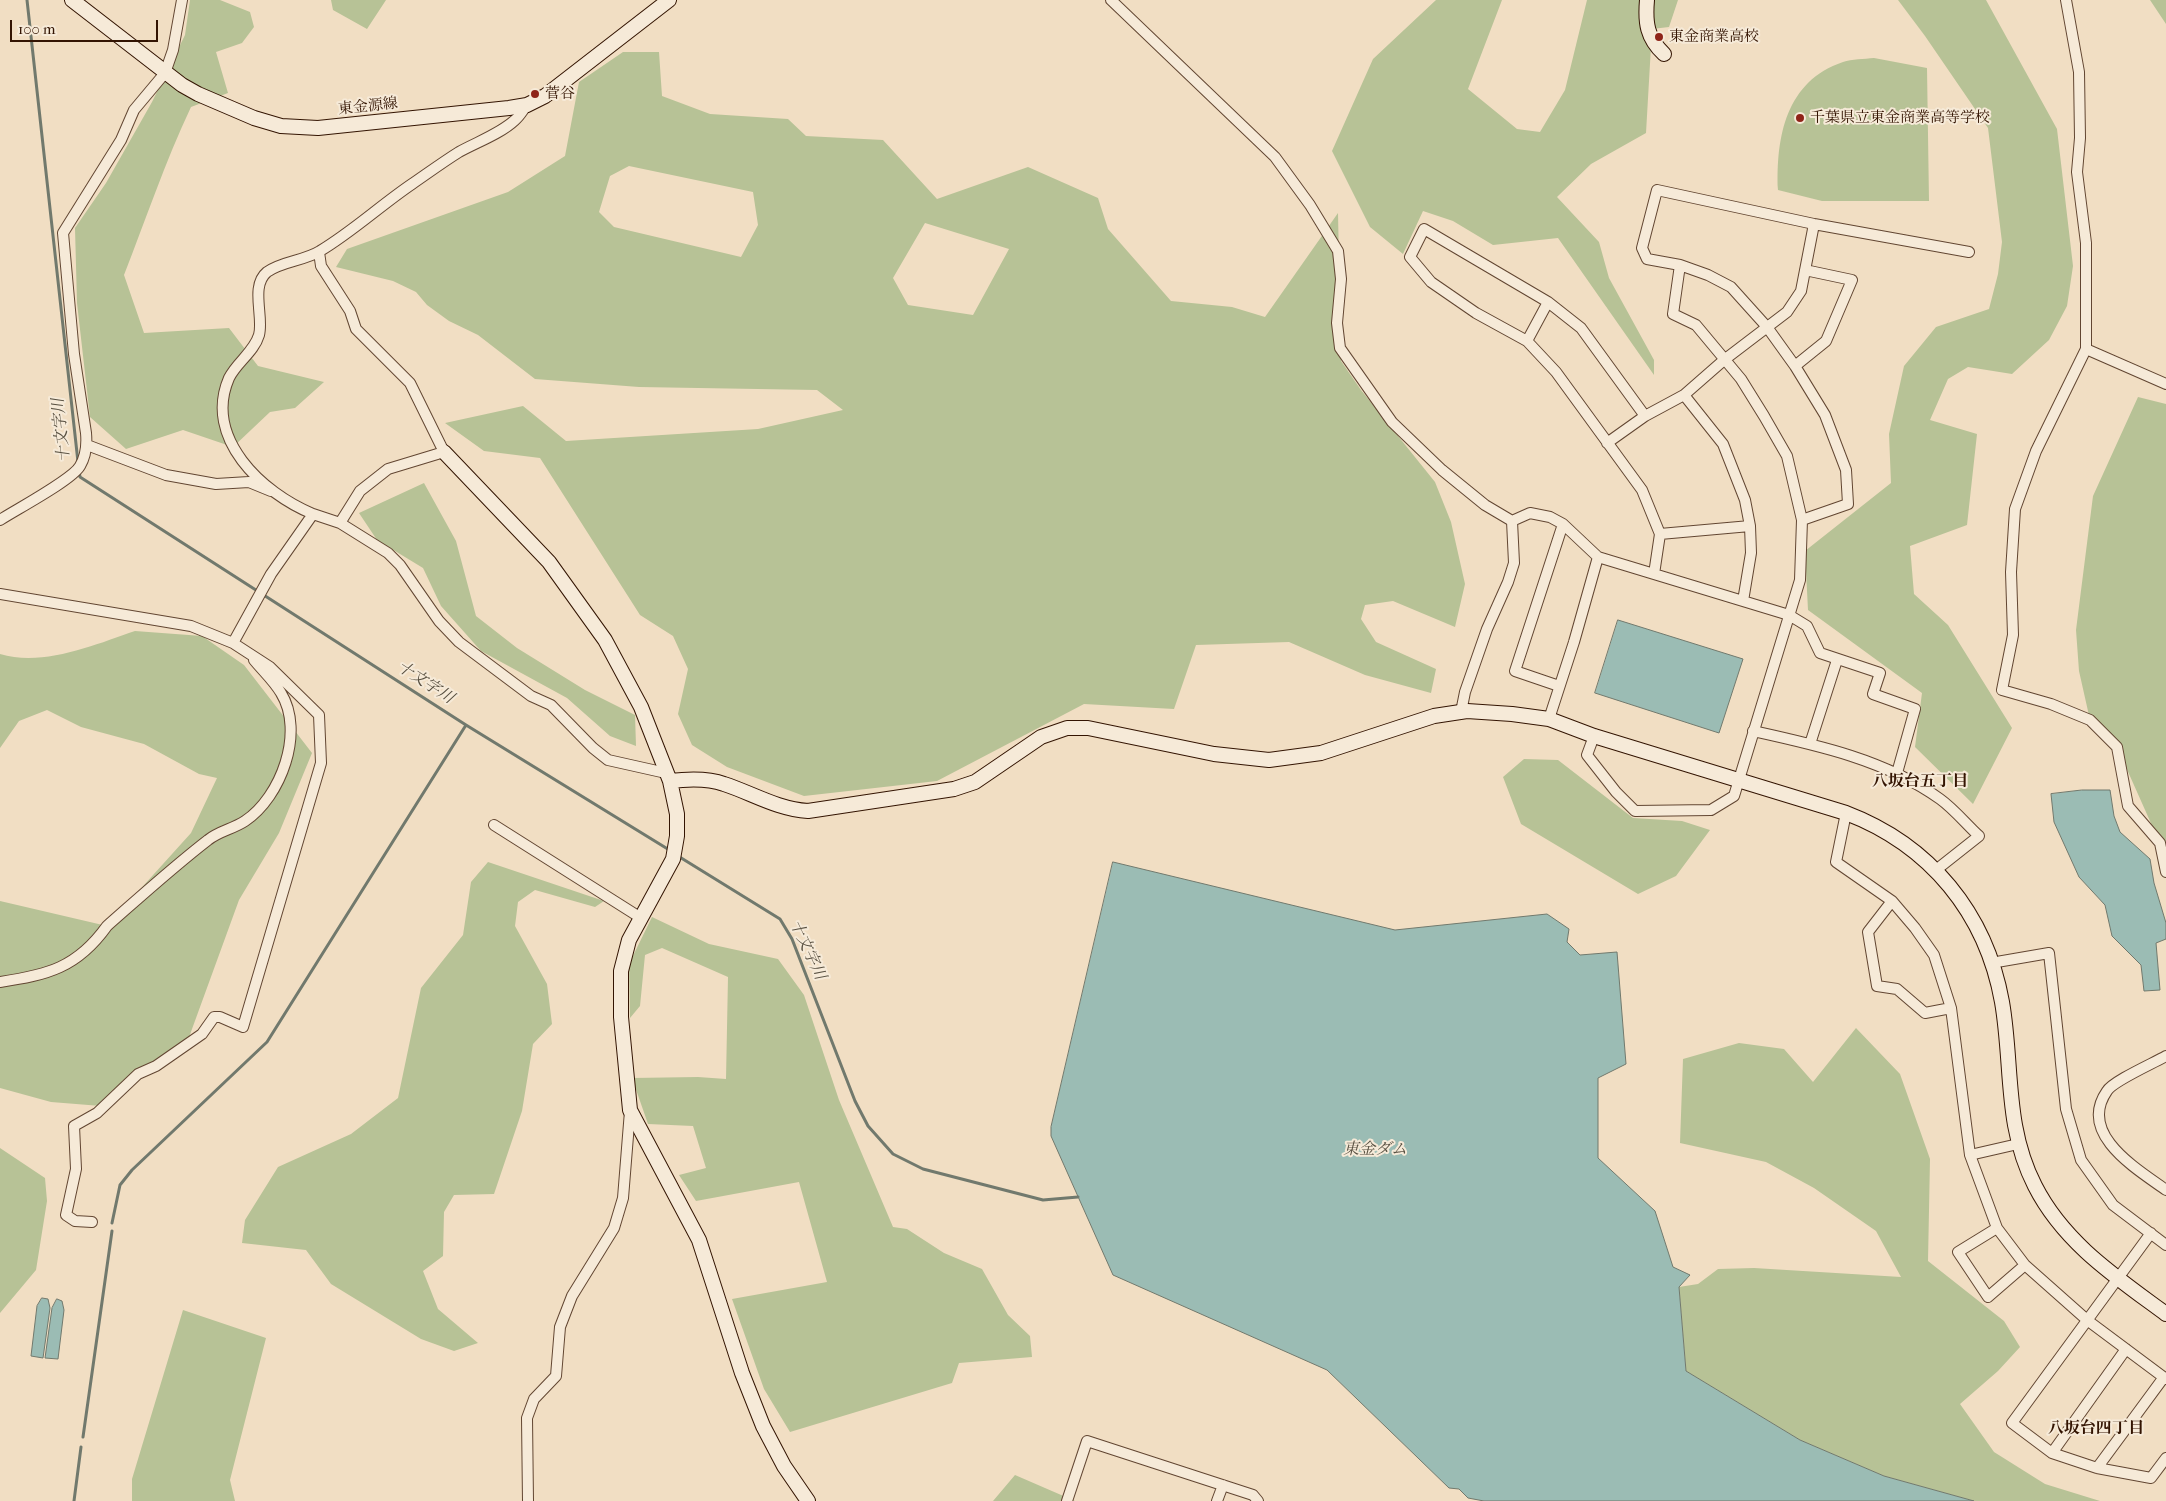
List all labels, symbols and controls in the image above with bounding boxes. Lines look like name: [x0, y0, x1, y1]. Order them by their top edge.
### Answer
scale bar: [12, 10, 160, 42]
text: 100 m: [18, 20, 56, 38]
place label: 東金商業高校: [1669, 28, 1759, 46]
marker: 東金商業高校: [1653, 31, 1665, 43]
place label: 菅谷: [545, 85, 575, 103]
marker: 菅谷: [529, 88, 541, 100]
street label: 東金源線: [337, 95, 399, 119]
place label: 千葉県立東金商業高等学校: [1810, 109, 1990, 127]
marker: 千葉県立東金商業高等学校: [1794, 112, 1806, 124]
water label: 十文字川: [49, 397, 75, 463]
water label: 十文字川: [393, 658, 457, 708]
district label: 八坂台五丁目: [1872, 772, 1968, 792]
water label: 十文字川: [785, 917, 829, 983]
water label: 東金ダム: [1343, 1140, 1407, 1160]
district label: 八坂台四丁目: [2048, 1419, 2144, 1439]

